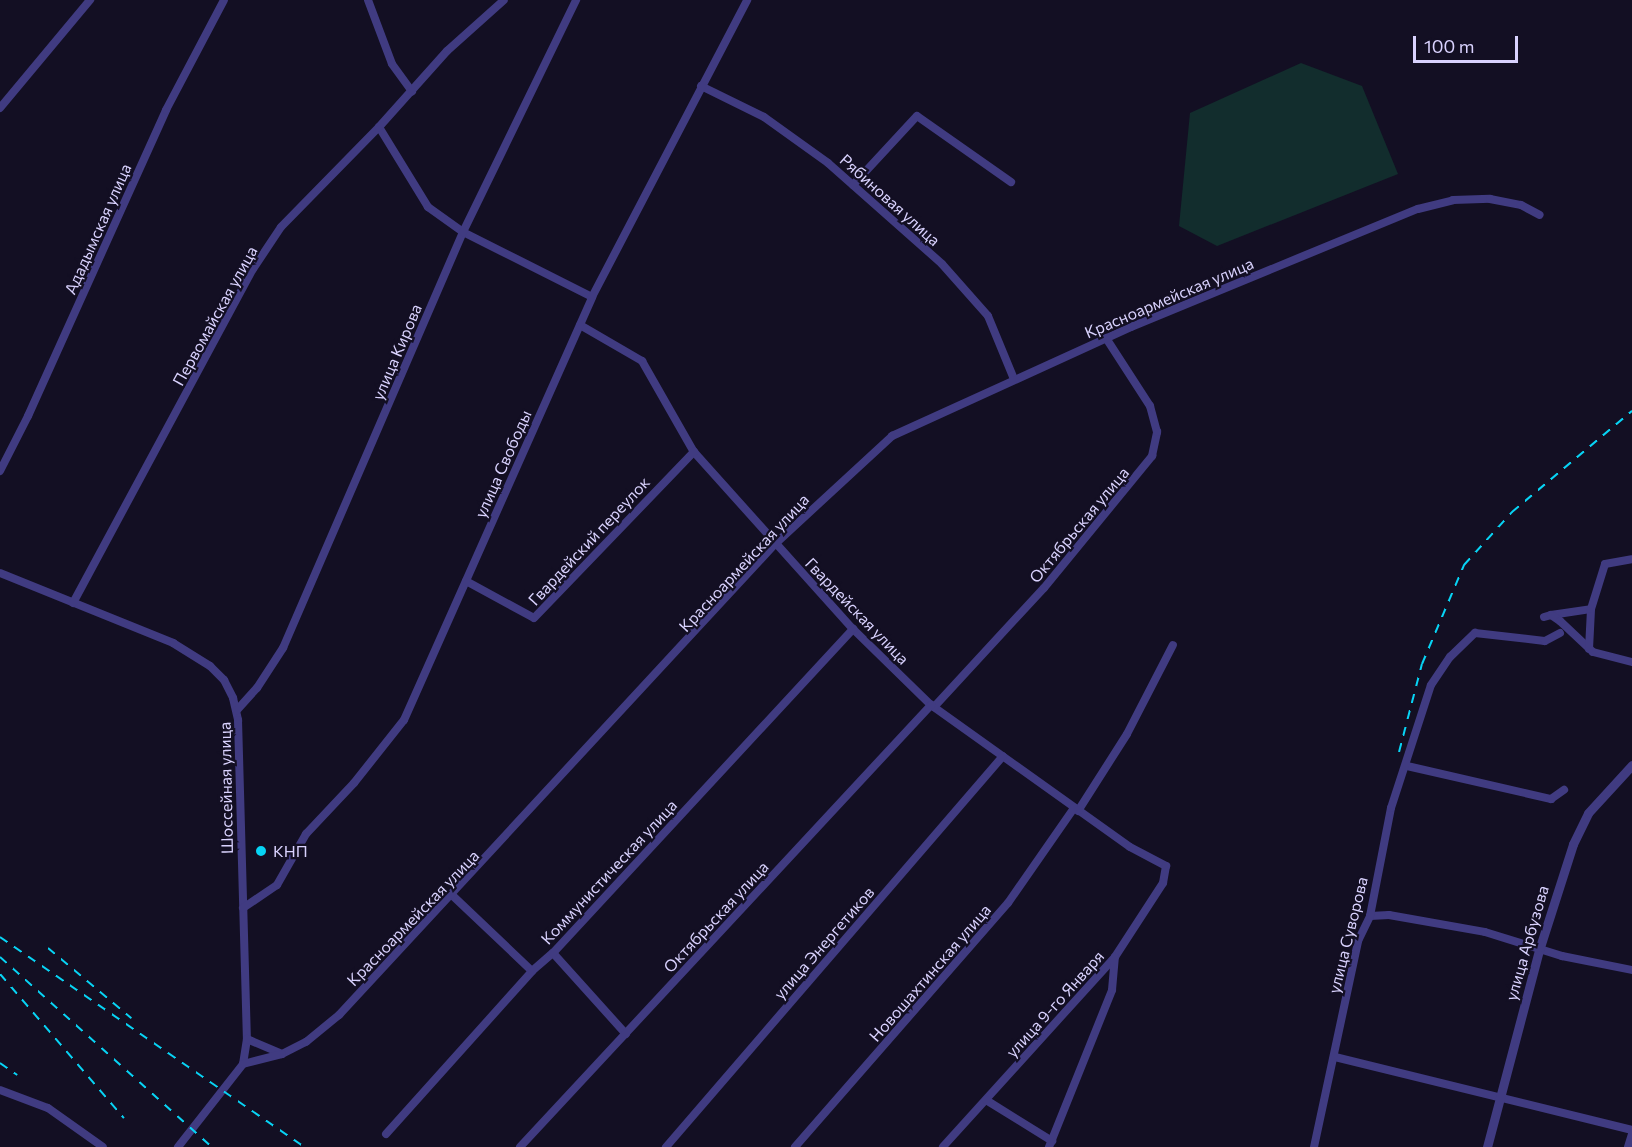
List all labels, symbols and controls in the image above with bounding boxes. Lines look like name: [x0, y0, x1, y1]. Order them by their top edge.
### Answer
scale bar: [1416, 24, 1521, 62]
text: 100 m: [1424, 35, 1474, 57]
street label: Рябиновая улица: [836, 150, 944, 250]
street label: Ададымская улица: [61, 161, 135, 297]
street label: Первомайская улица: [169, 243, 261, 389]
street label: Красноармейская улица: [1082, 254, 1256, 342]
street label: улица Кирова: [368, 301, 426, 403]
street label: улица Свободы: [471, 407, 535, 521]
street label: Октябрьская улица: [1025, 463, 1133, 587]
street label: Гвардейский переулок: [524, 473, 654, 609]
street label: Красноармейская улица: [675, 490, 813, 636]
street label: Гвардейская улица: [801, 554, 913, 668]
street label: Шоссейная улица: [215, 722, 237, 854]
street label: Коммунистическая улица: [537, 796, 681, 948]
place label: КНП: [273, 841, 308, 861]
marker: КНП: [254, 844, 268, 858]
street label: Красноармейская улица: [343, 846, 483, 990]
street label: Октябрьская улица: [660, 857, 772, 977]
street label: улица Суворова: [1324, 875, 1372, 995]
street label: улица Энергетиков: [770, 883, 878, 1003]
street label: улица Арбузова: [1501, 883, 1553, 1003]
street label: Новошахтинская улица: [865, 900, 995, 1046]
street label: улица 9-го Января: [1002, 947, 1108, 1061]

